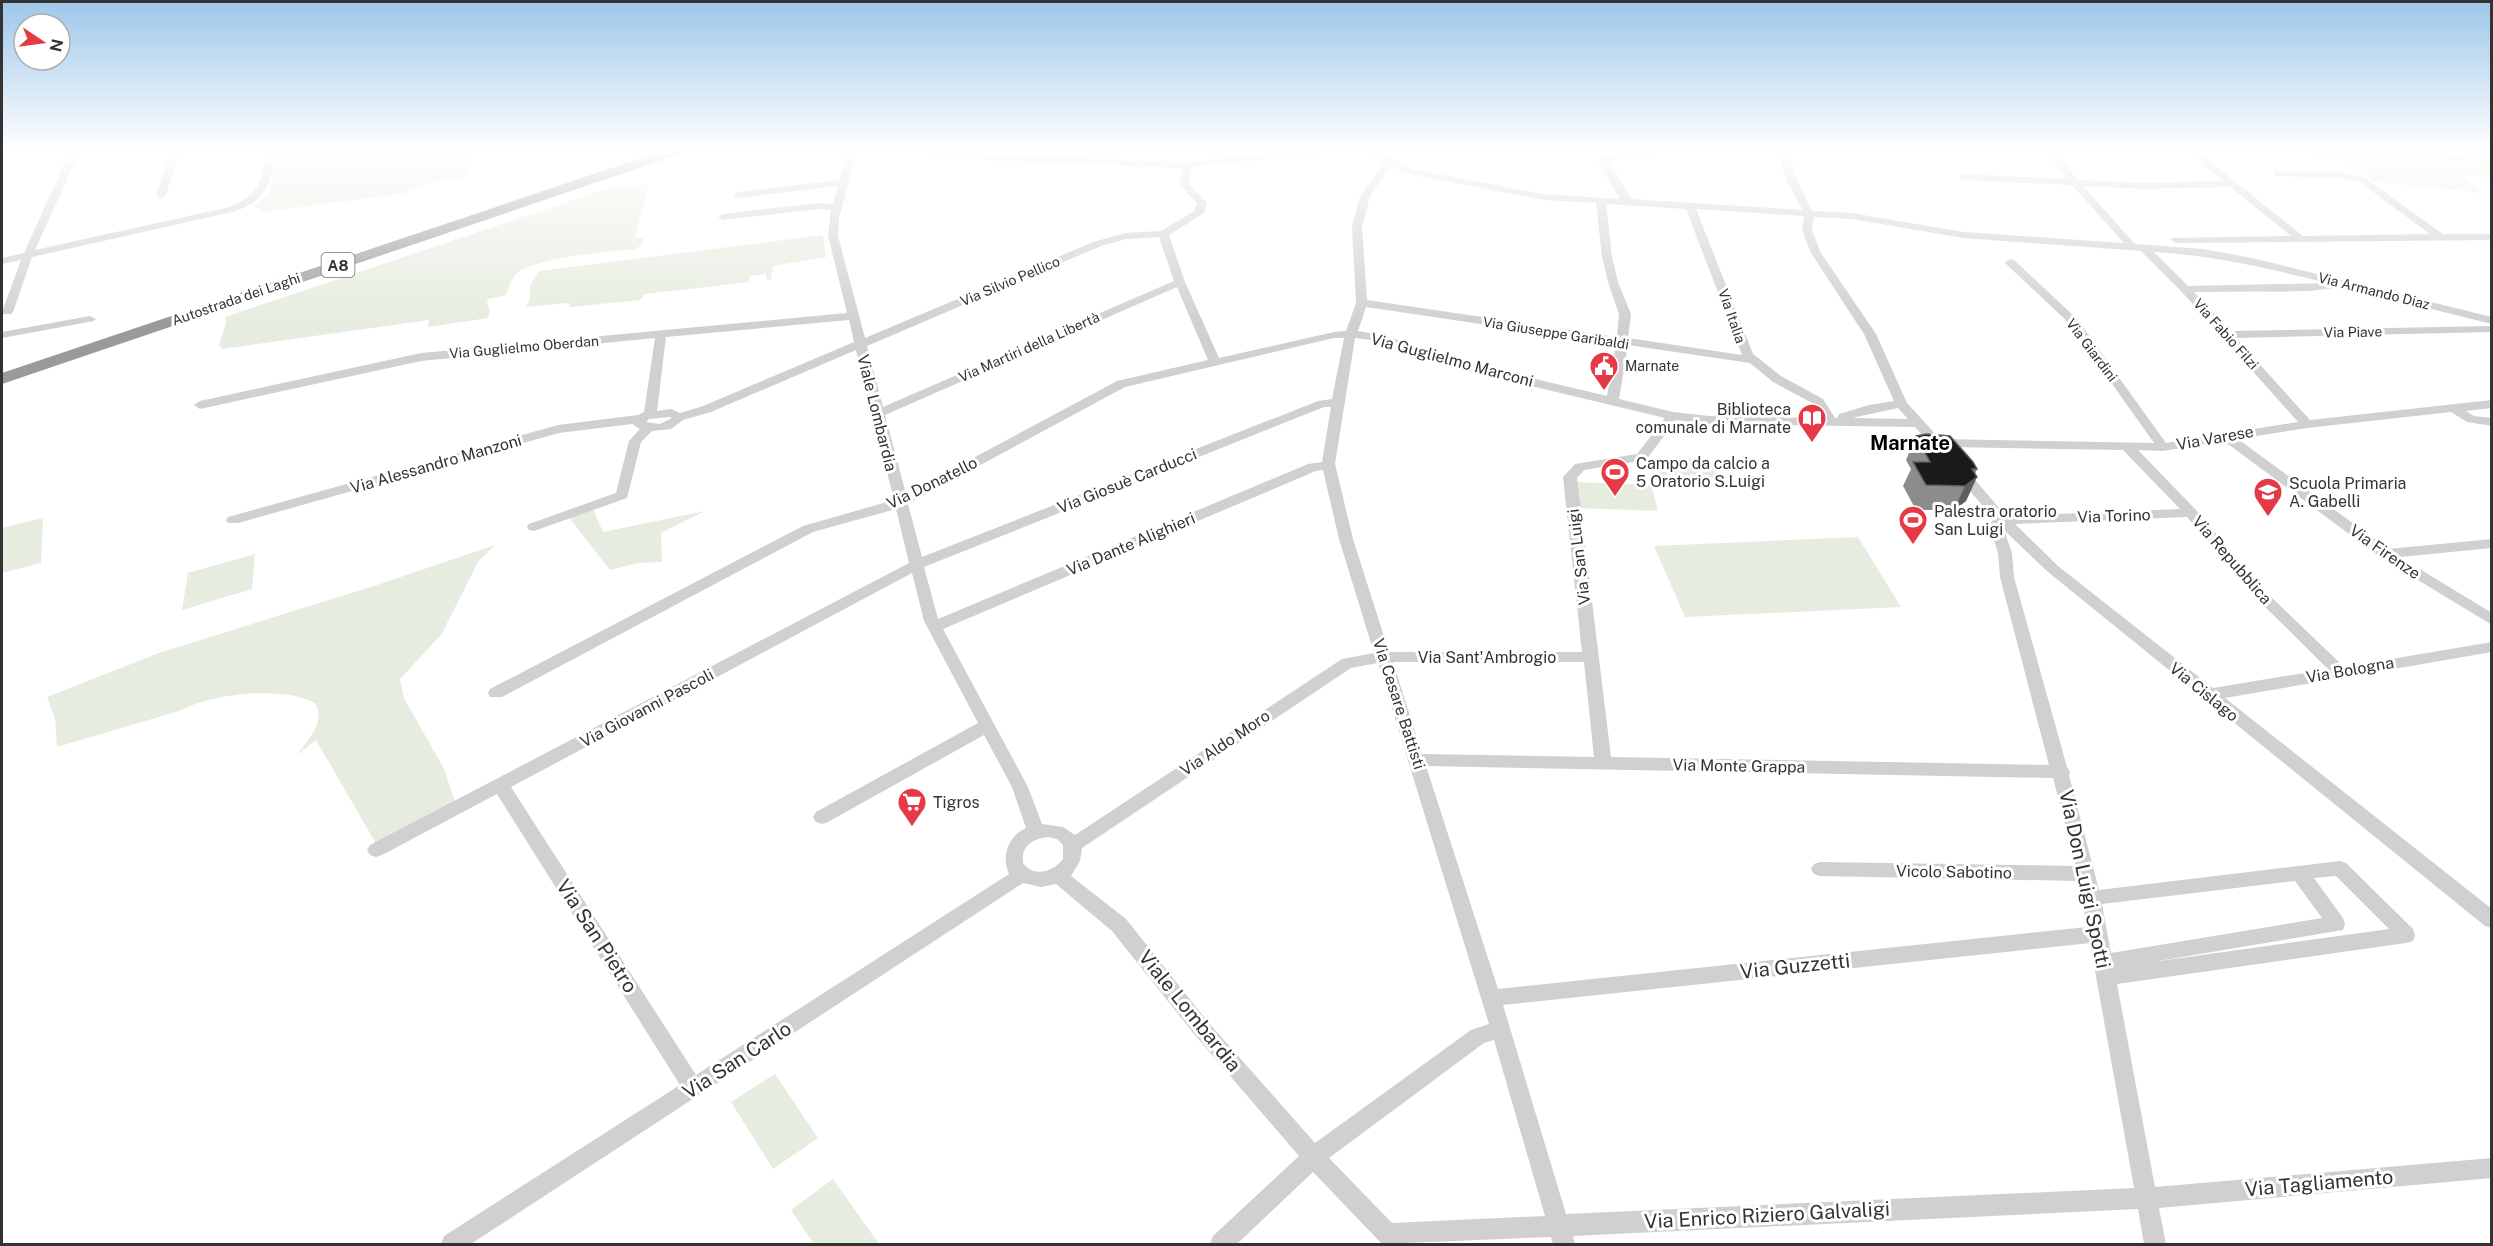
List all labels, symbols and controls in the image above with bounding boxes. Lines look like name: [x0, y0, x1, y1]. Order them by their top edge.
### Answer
north arrow: [12, 12, 72, 72]
text: N: [45, 37, 67, 53]
road number: A8: [322, 253, 354, 277]
street label: Via Silvio Pellico: [958, 253, 1062, 309]
street label: Via Armando Diaz: [2316, 269, 2432, 313]
street label: Autostrada dei Laghi: [170, 270, 302, 328]
street label: Via Italia: [1715, 287, 1749, 345]
street label: Via Fabio Filzi: [2190, 295, 2262, 373]
street label: Via Martiri della Libertà: [956, 309, 1102, 385]
street label: Via Giuseppe Garibaldi: [1482, 314, 1630, 352]
street label: Via Giardini: [2063, 315, 2121, 385]
street label: Via Piave: [2323, 323, 2383, 341]
street label: Via Guglielmo Marconi: [1369, 329, 1535, 391]
street label: Via Guglielmo Oberdan: [448, 332, 600, 362]
public building icon: Marnate: [1588, 350, 1620, 392]
street label: Viale Lombardia: [853, 353, 901, 473]
place label: Marnate: [1625, 358, 1679, 374]
place label: Biblioteca comunale di Marnate: [1635, 400, 1791, 437]
library icon: Biblioteca comunale di Marnate: [1796, 402, 1828, 444]
street label: Via Varese: [2175, 422, 2255, 454]
street label: Via Alessandro Manzoni: [348, 430, 524, 498]
district label: Marnate: [1870, 431, 1950, 455]
street label: Via Giosuè Carducci: [1055, 444, 1199, 518]
street label: Via Donatello: [884, 453, 980, 513]
place label: Campo da calcio a 5 Oratorio S.Luigi: [1636, 454, 1770, 491]
sports icon: Campo da calcio a 5 Oratorio S.Luigi: [1599, 456, 1631, 498]
place label: Scuola Primaria A. Gabelli: [2289, 474, 2406, 511]
school or university icon: Scuola Primaria A. Gabelli: [2252, 476, 2284, 518]
place label: Palestra oratorio San Luigi: [1934, 502, 2057, 539]
sports icon: Palestra oratorio San Luigi: [1897, 504, 1929, 546]
street label: Via Torino: [2077, 505, 2151, 527]
street label: Via Dante Alighieri: [1064, 508, 1198, 580]
street label: Via San Luigi: [1564, 508, 1594, 606]
street label: Via Repubblica: [2188, 512, 2276, 608]
street label: Via Firenze: [2346, 521, 2424, 583]
street label: Via Cesare Battisti: [1369, 636, 1429, 772]
street label: Via Sant'Ambrogio: [1418, 648, 1556, 667]
street label: Via Bologna: [2305, 653, 2395, 687]
street label: Via Cislago: [2166, 659, 2242, 725]
street label: Via Giovanni Pascoli: [577, 665, 717, 751]
street label: Via Aldo Moro: [1177, 706, 1273, 780]
street label: Via Monte Grappa: [1673, 755, 1805, 777]
supermarket icon: Tigros: [896, 786, 928, 828]
street label: Via Don Luigi Spotti: [2054, 787, 2116, 971]
place label: Tigros: [933, 793, 980, 812]
street label: Vicolo Sabotino: [1896, 861, 2012, 883]
street label: Via San Pietro: [551, 875, 643, 997]
street label: Viale Lombardia: [1134, 945, 1246, 1077]
street label: Via Guzzetti: [1739, 948, 1851, 984]
street label: Via San Carlo: [678, 1016, 796, 1104]
street label: Via Tagliamento: [2244, 1165, 2394, 1201]
street label: Via Enrico Riziero Galvaligi: [1643, 1197, 1891, 1233]

